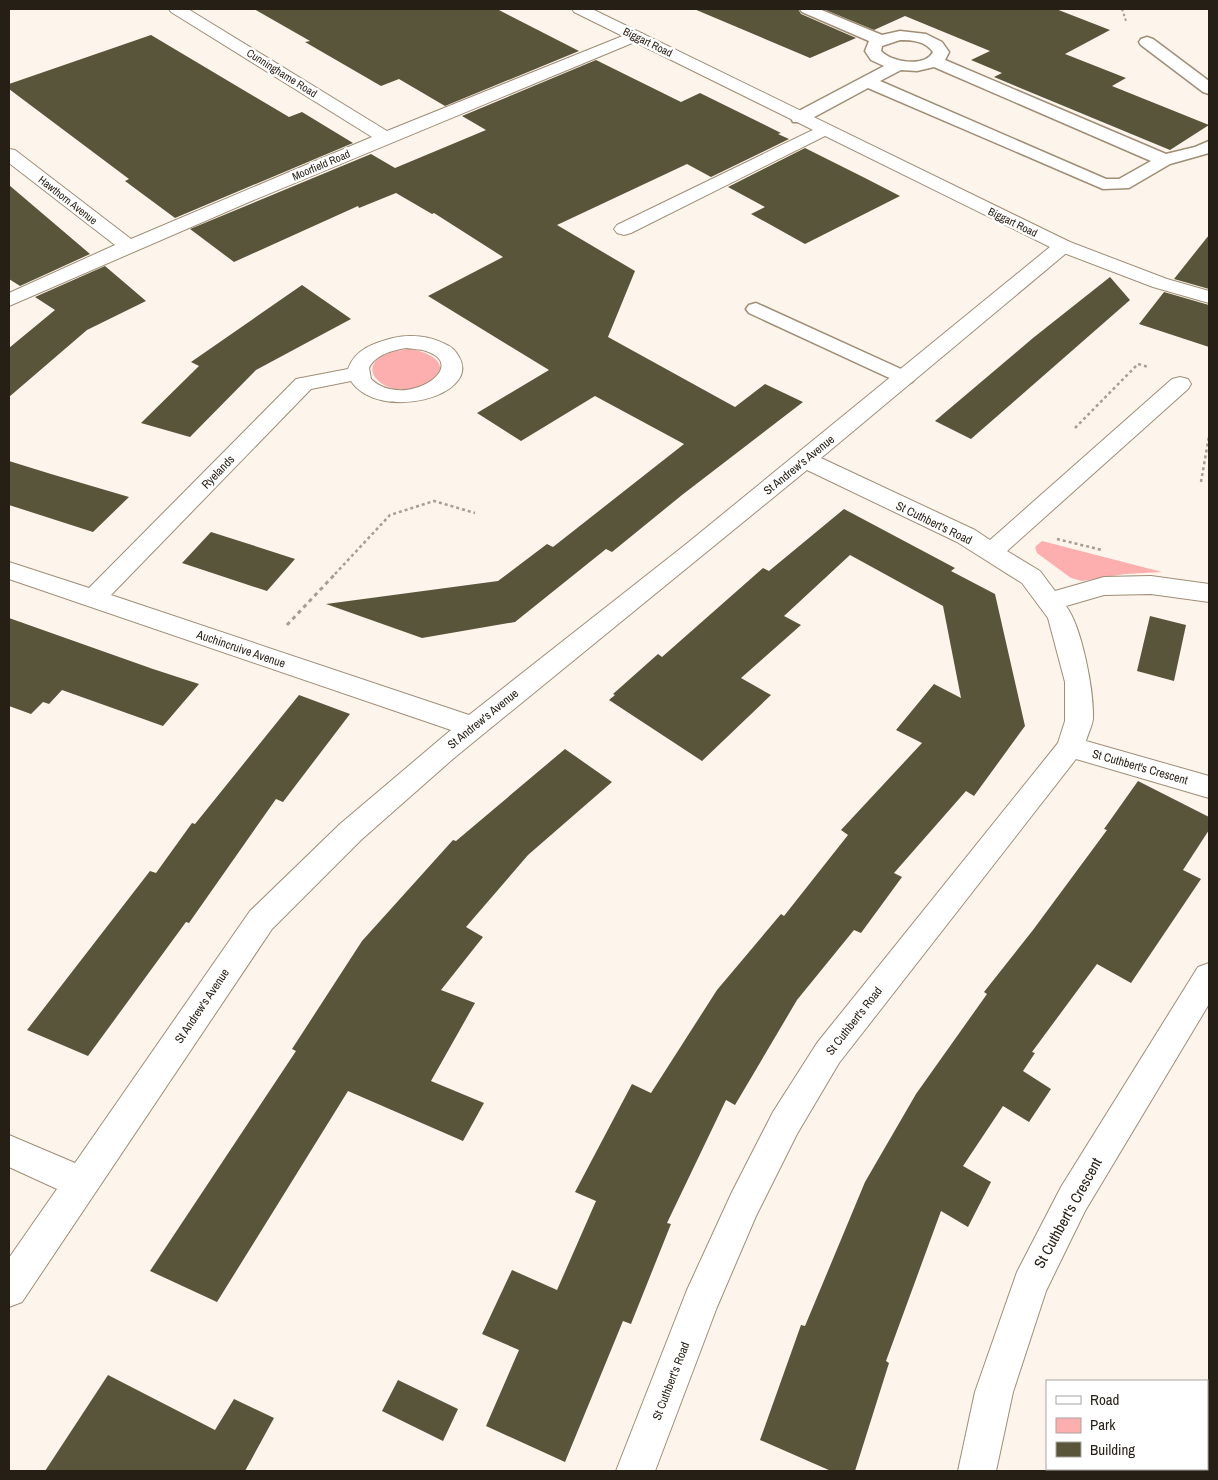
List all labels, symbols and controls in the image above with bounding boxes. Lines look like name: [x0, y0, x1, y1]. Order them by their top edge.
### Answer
street label: Biggart Road: [621, 24, 675, 60]
street label: Cunninghame Road: [244, 46, 320, 100]
street label: Moorfield Road: [290, 147, 352, 183]
street label: Hawthorn Avenue: [36, 173, 100, 227]
street label: Biggart Road: [986, 204, 1040, 240]
street label: St Andrew's Avenue: [760, 431, 838, 499]
street label: Ryelands: [198, 452, 238, 492]
street label: St Cuthbert's Road: [893, 498, 975, 548]
street label: Auchincruive Avenue: [194, 626, 287, 672]
street label: St Andrew's Avenue: [444, 685, 522, 753]
street label: St Cuthbert's Crescent: [1090, 746, 1190, 788]
street label: St Andrew's Avenue: [171, 965, 233, 1047]
street label: St Cuthbert's Road: [822, 983, 886, 1059]
street label: St Cuthbert's Crescent: [1028, 1153, 1107, 1272]
street label: St Cuthbert's Road: [649, 1339, 693, 1423]
legend: [1046, 1380, 1208, 1470]
text: Road: [1090, 1389, 1119, 1410]
text: Park: [1090, 1414, 1116, 1435]
text: Building: [1090, 1439, 1135, 1460]

